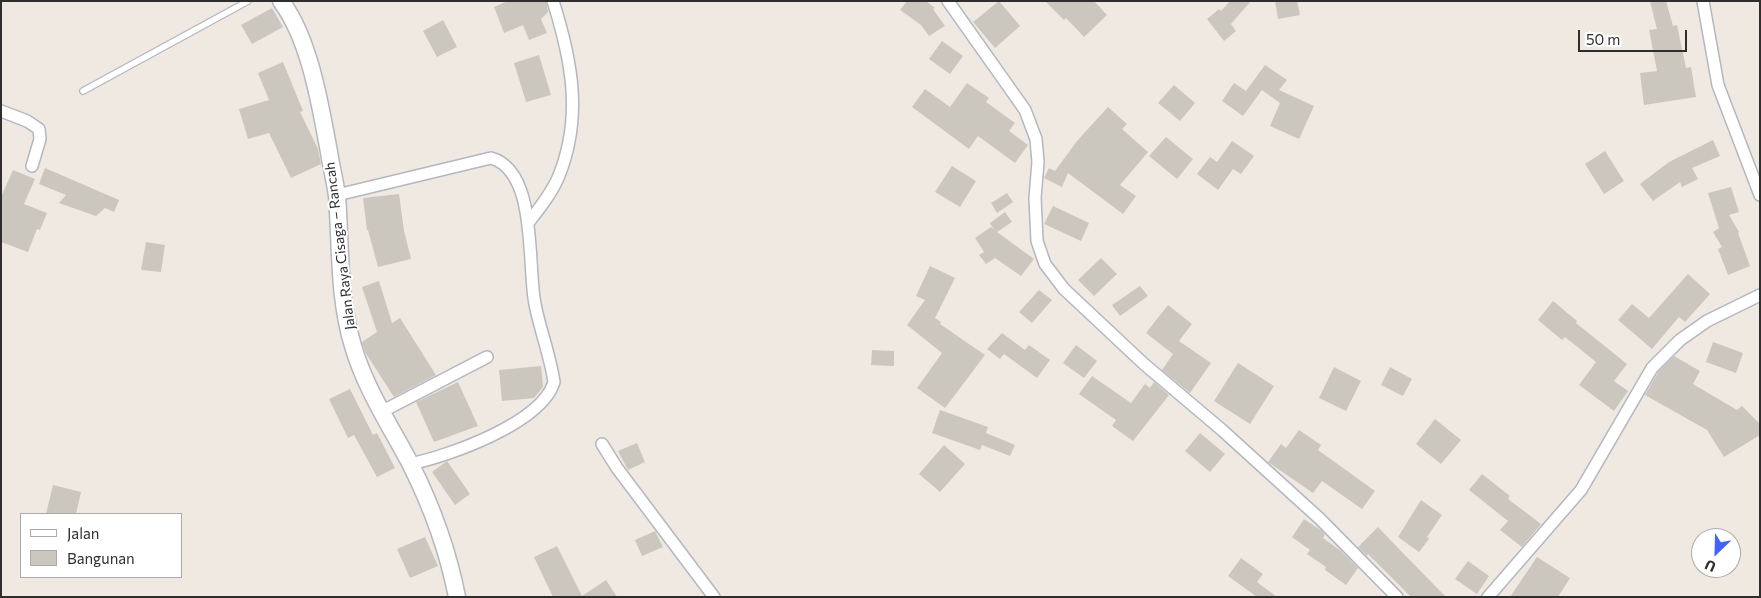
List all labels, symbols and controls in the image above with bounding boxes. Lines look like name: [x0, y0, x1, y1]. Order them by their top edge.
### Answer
scale bar: [1581, 20, 1690, 52]
text: 50 m: [1586, 30, 1620, 48]
street label: Jalan Raya Cisaga – Rancah: [321, 161, 359, 331]
legend: [20, 513, 182, 578]
text: Jalan: [67, 524, 99, 542]
north arrow: [1691, 528, 1741, 578]
text: Bangunan: [67, 549, 135, 567]
text: U: [1702, 556, 1718, 576]

